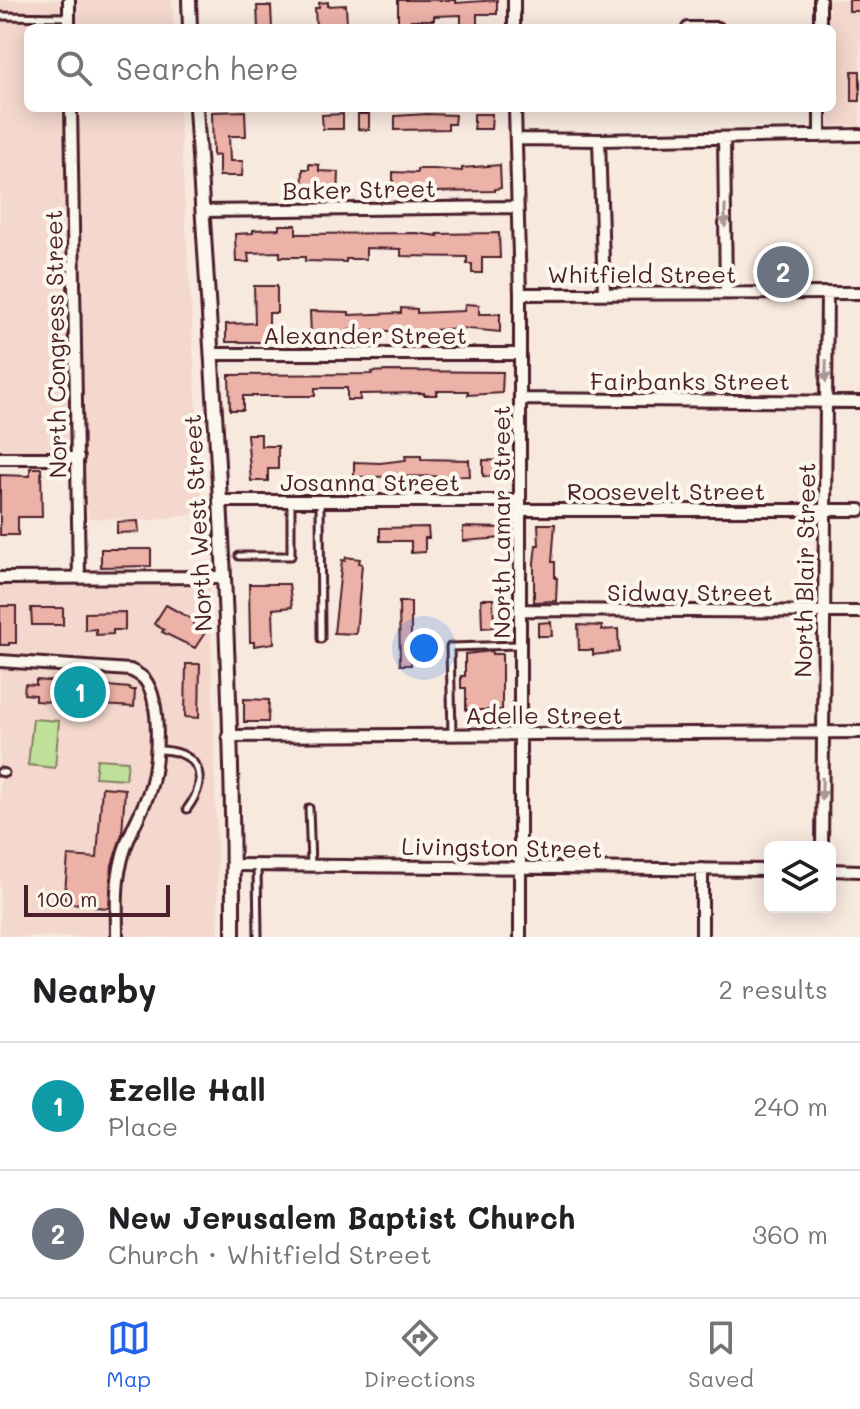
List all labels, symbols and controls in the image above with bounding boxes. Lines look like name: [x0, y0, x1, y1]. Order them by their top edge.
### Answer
search box: [24, 24, 836, 112]
icon: search: [52, 46, 96, 90]
text: Search here: [116, 48, 299, 88]
street label: Baker Street: [282, 172, 436, 206]
one-way arrow: [719, 204, 731, 229]
street label: North Congress Street: [37, 209, 73, 479]
pin: 2: [757, 242, 809, 302]
street label: Whitfield Street: [547, 258, 737, 289]
street label: Alexander Street: [263, 319, 467, 350]
one-way arrow: [820, 359, 832, 384]
street label: Fairbanks Street: [590, 365, 790, 396]
street label: North Lamar Street: [485, 405, 516, 639]
street label: North West Street: [176, 413, 218, 633]
street label: North Blair Street: [787, 462, 821, 678]
street label: Josanna Street: [280, 466, 460, 497]
street label: Roosevelt Street: [567, 475, 765, 506]
street label: Sidway Street: [607, 576, 773, 607]
your location: [404, 628, 444, 668]
pin: 1: [54, 662, 106, 722]
street label: Adelle Street: [465, 699, 623, 730]
one-way arrow: [816, 777, 829, 802]
street label: Livingston Street: [401, 830, 603, 864]
map controls: [764, 841, 836, 913]
button: layers: [764, 841, 836, 913]
scale bar: [24, 881, 170, 917]
text: 100 m: [36, 884, 98, 913]
text: Nearby: [32, 967, 157, 1012]
text: 2 results: [719, 972, 828, 1006]
text: Ezelle Hall: [108, 1069, 266, 1109]
text: 1: [52, 1089, 64, 1123]
text: 240 m: [753, 1089, 828, 1123]
text: Place: [108, 1109, 178, 1143]
text: New Jerusalem Baptist Church: [108, 1197, 575, 1237]
text: 2: [51, 1217, 65, 1251]
text: 360 m: [752, 1217, 828, 1251]
text: Church · Whitfield Street: [108, 1237, 432, 1271]
tab: Map: [106, 1316, 151, 1393]
tab: Directions: [364, 1316, 476, 1393]
tab: Saved: [688, 1316, 754, 1393]

